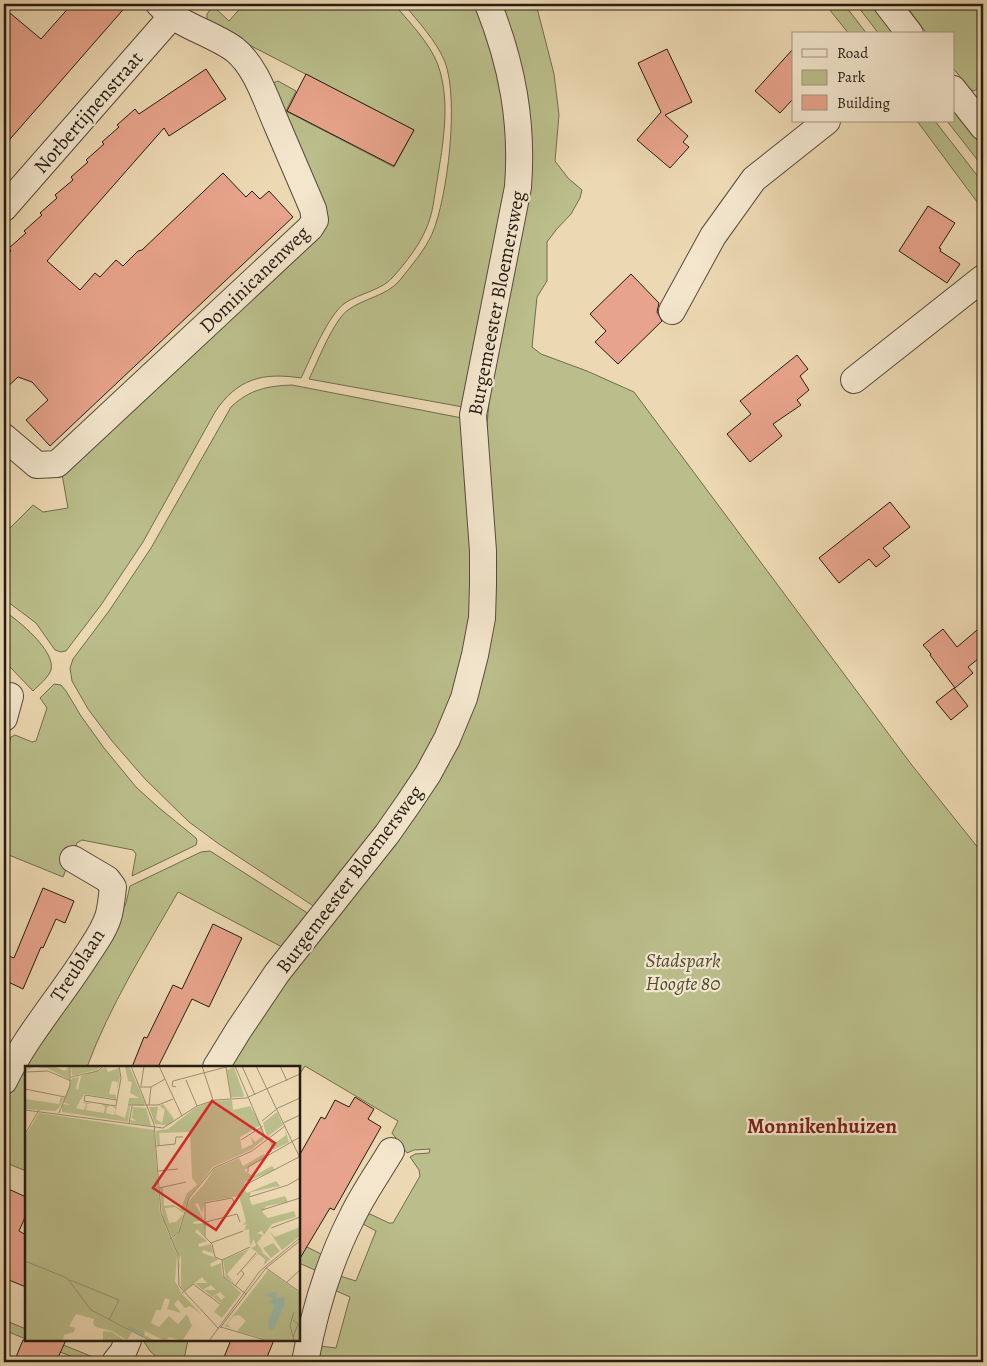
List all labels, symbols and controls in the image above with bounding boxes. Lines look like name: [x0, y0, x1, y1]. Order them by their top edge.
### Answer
legend: [792, 32, 954, 122]
text: Road: [837, 43, 869, 63]
street label: Norbertijnenstraat: [28, 45, 149, 179]
text: Park: [837, 67, 866, 87]
text: Building: [837, 93, 890, 113]
street label: Burgemeester Bloemersweg: [461, 188, 532, 418]
street label: Dominicanenweg: [193, 220, 315, 339]
street label: Burgemeester Bloemersweg: [270, 780, 429, 979]
street label: Treublaan: [44, 923, 111, 1007]
park label: Stadspark Hoogte 80: [645, 947, 721, 997]
inset map: [25, 1066, 300, 1341]
district label: Monnikenhuizen: [747, 1112, 897, 1140]

